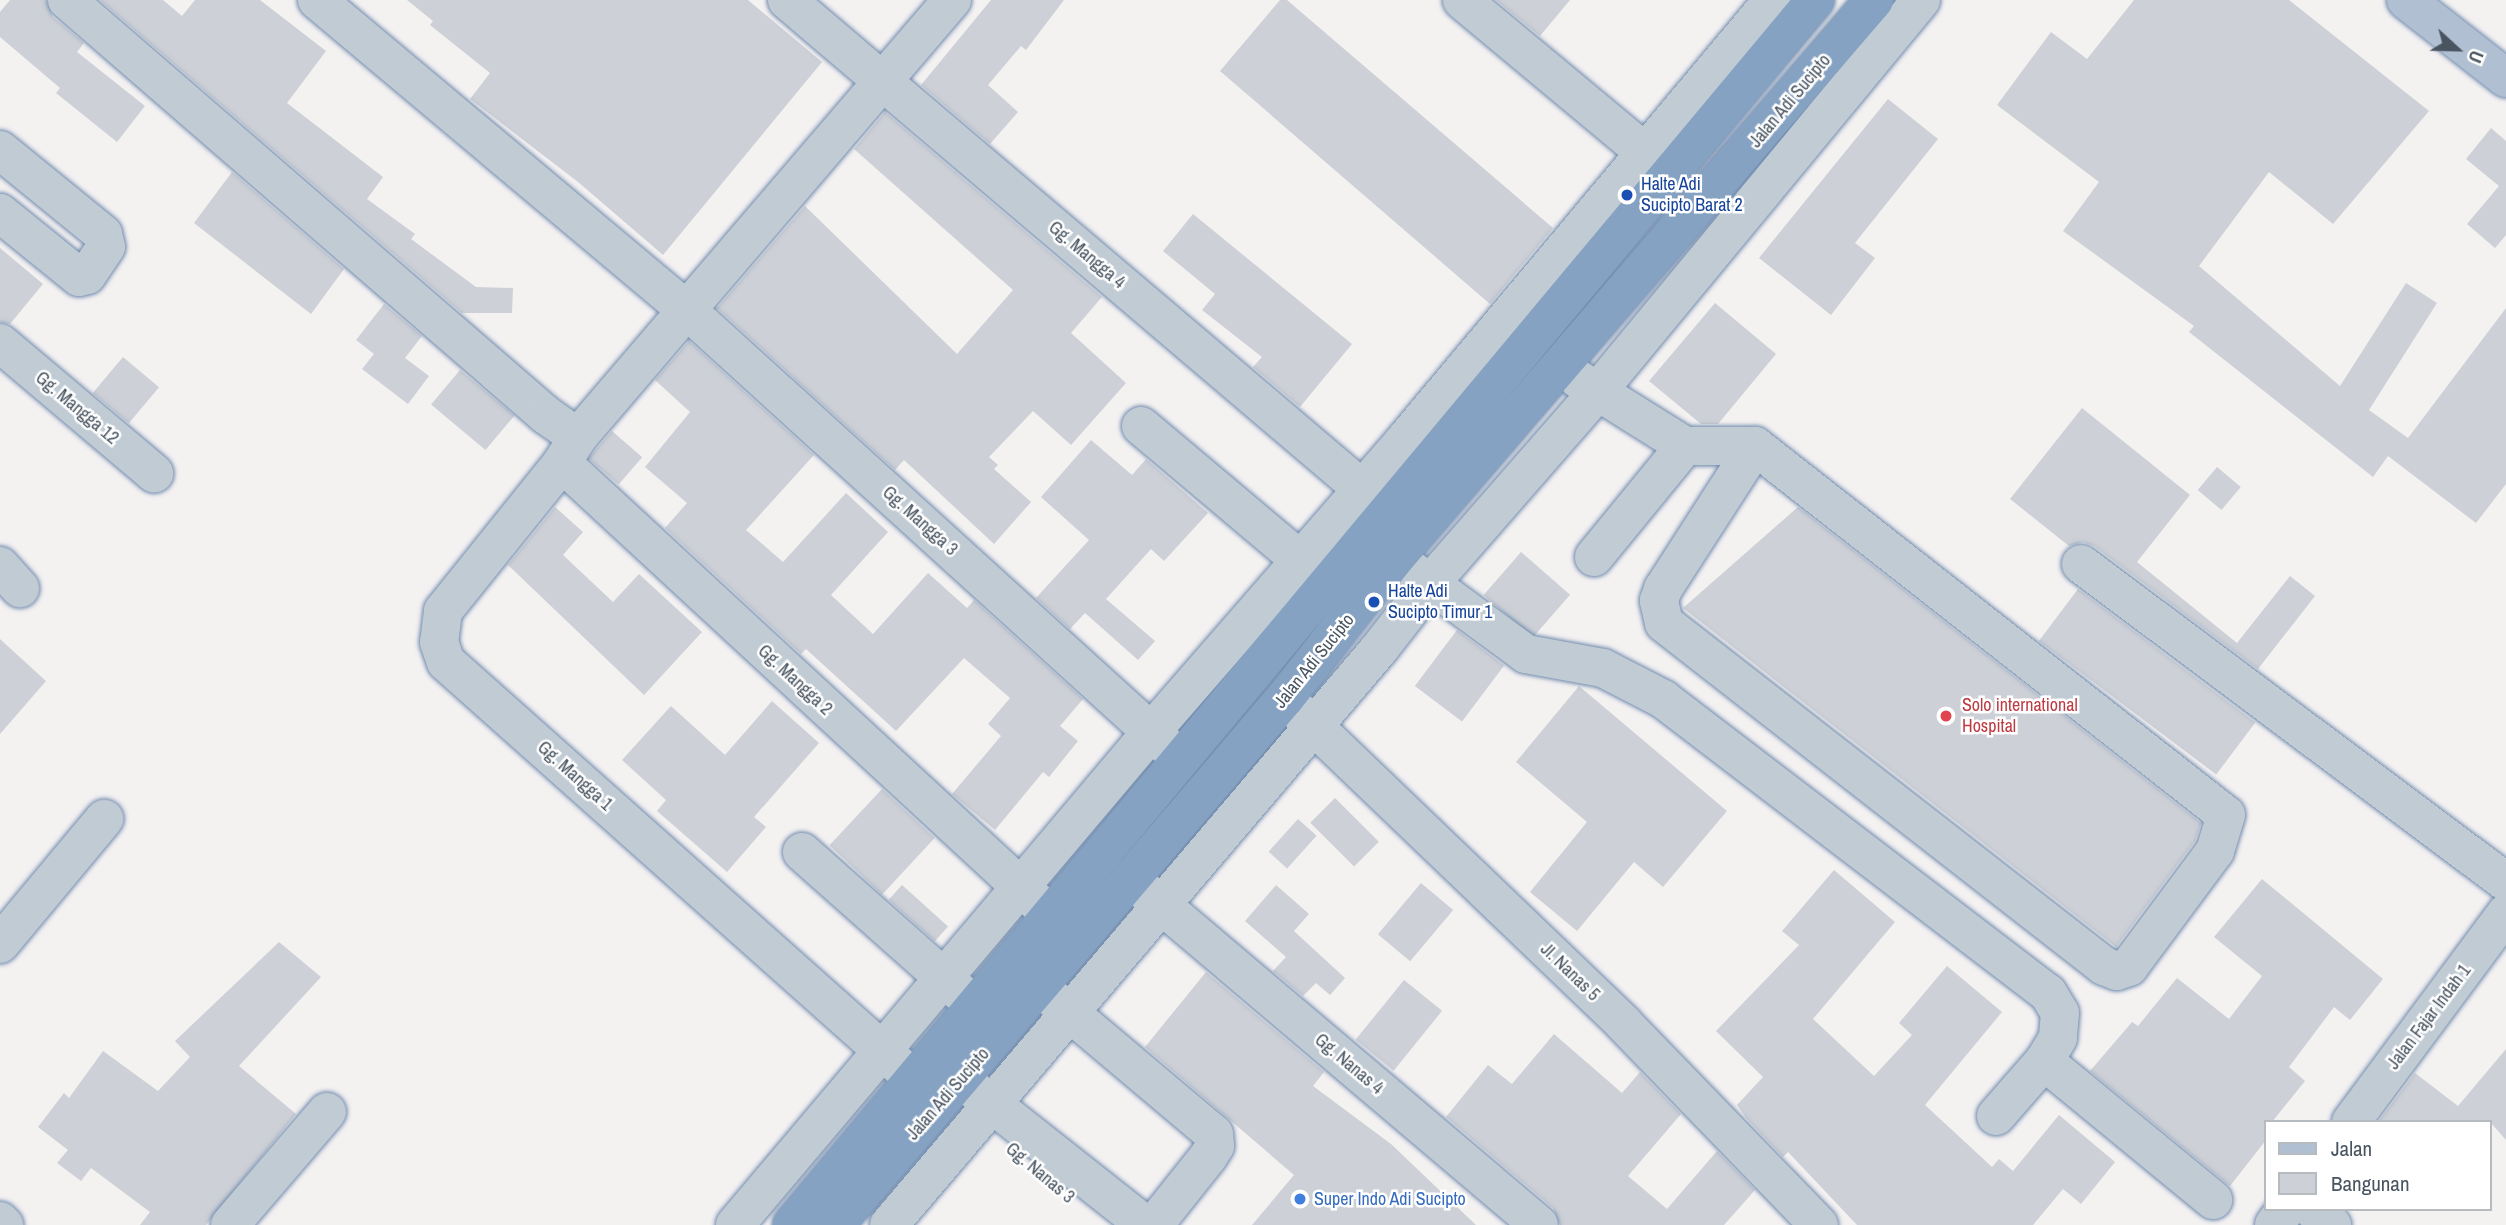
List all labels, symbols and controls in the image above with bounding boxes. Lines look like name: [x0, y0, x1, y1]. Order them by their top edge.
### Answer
north arrow: [2422, 14, 2492, 84]
text: U: [2462, 47, 2491, 67]
street label: Jalan Adi Sucipto: [1745, 50, 1835, 152]
place label: Halte Adi Sucipto Barat 2: [1641, 174, 1743, 216]
marker: Halte Adi Sucipto Barat 2: [1619, 187, 1635, 203]
street label: Gg. Mangga 4: [1044, 217, 1130, 293]
street label: Gg. Mangga 12: [31, 367, 123, 449]
street label: Gg. Mangga 3: [878, 482, 962, 560]
place label: Halte Adi Sucipto Timur 1: [1388, 581, 1493, 624]
marker: Halte Adi Sucipto Timur 1: [1366, 594, 1382, 610]
street label: Jalan Adi Sucipto: [1269, 609, 1359, 713]
street label: Gg. Mangga 2: [753, 640, 837, 720]
place label: Solo international Hospital: [1962, 695, 2078, 738]
marker: Solo international Hospital: [1936, 706, 1956, 726]
street label: Gg. Mangga 1: [533, 737, 617, 815]
street label: Jl. Nanas 5: [1536, 939, 1604, 1005]
street label: Jalan Fajar Indah 1: [2383, 960, 2475, 1074]
street label: Gg. Nanas 4: [1310, 1029, 1388, 1099]
street label: Jalan Adi Sucipto: [902, 1043, 994, 1145]
legend: [2264, 1120, 2492, 1211]
text: Jalan: [2331, 1134, 2372, 1163]
street label: Gg. Nanas 3: [1001, 1138, 1079, 1208]
text: Bangunan: [2331, 1169, 2410, 1198]
place label: Super Indo Adi Sucipto: [1314, 1188, 1467, 1210]
marker: Super Indo Adi Sucipto: [1292, 1191, 1308, 1207]

